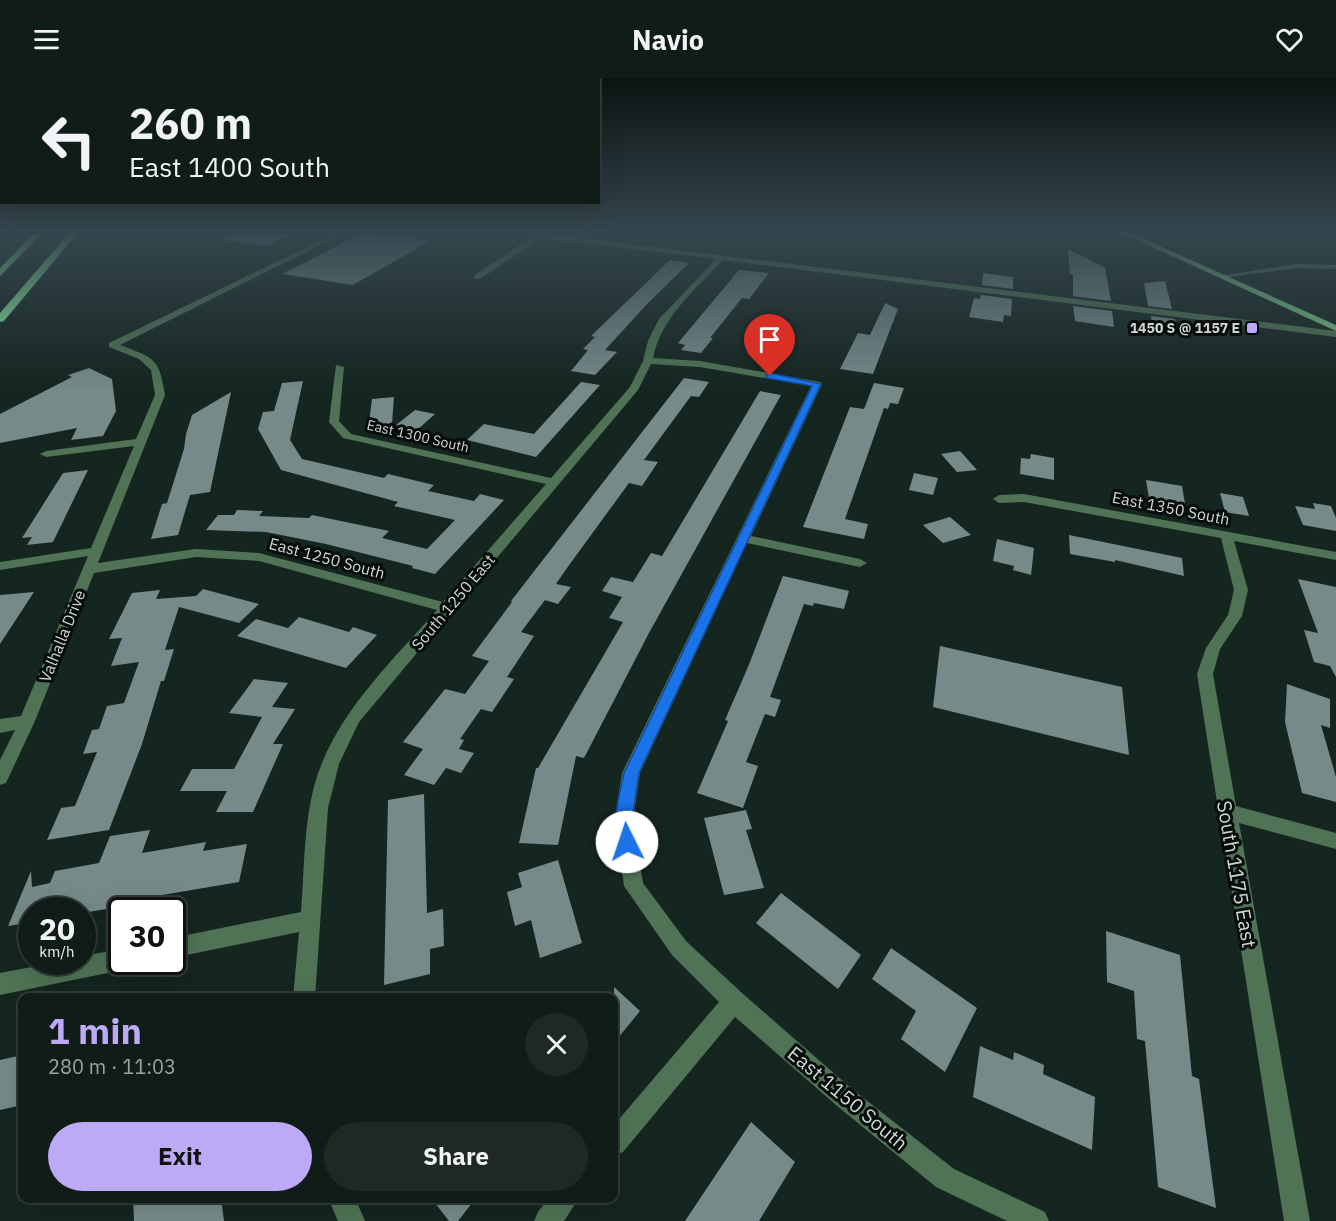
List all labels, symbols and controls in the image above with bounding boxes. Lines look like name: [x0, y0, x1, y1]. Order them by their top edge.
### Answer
text: Navio: [632, 22, 704, 57]
icon: menu: [30, 23, 63, 56]
icon: heart: [1273, 23, 1306, 56]
text: 260 m: [129, 96, 252, 151]
icon: left: [30, 102, 108, 180]
text: East 1400 South: [129, 149, 330, 184]
pin: [744, 314, 795, 376]
place label: 1450 S @ 1157 E: [1130, 319, 1240, 337]
marker: 1450 S @ 1157 E: [1245, 321, 1259, 335]
icon: arrive: [753, 323, 786, 356]
street label: East 1300 South: [365, 416, 471, 456]
street label: East 1350 South: [1111, 487, 1231, 529]
street label: East 1250 South: [267, 533, 387, 583]
street label: South 1250 East: [407, 550, 499, 654]
street label: Valhalla Drive: [34, 587, 90, 685]
street label: South 1175 East: [1211, 798, 1263, 950]
position arrow: [595, 810, 659, 874]
speed limit sign: 30: [108, 897, 186, 975]
text: 20: [39, 909, 75, 948]
text: km/h: [39, 942, 75, 961]
text: 1 min: [48, 1007, 142, 1054]
button: close: [525, 1013, 588, 1076]
street label: East 1150 South: [782, 1040, 914, 1156]
text: 280 m · 11:03: [48, 1053, 176, 1080]
button: Exit: [48, 1122, 312, 1191]
button: Share: [324, 1122, 588, 1191]

